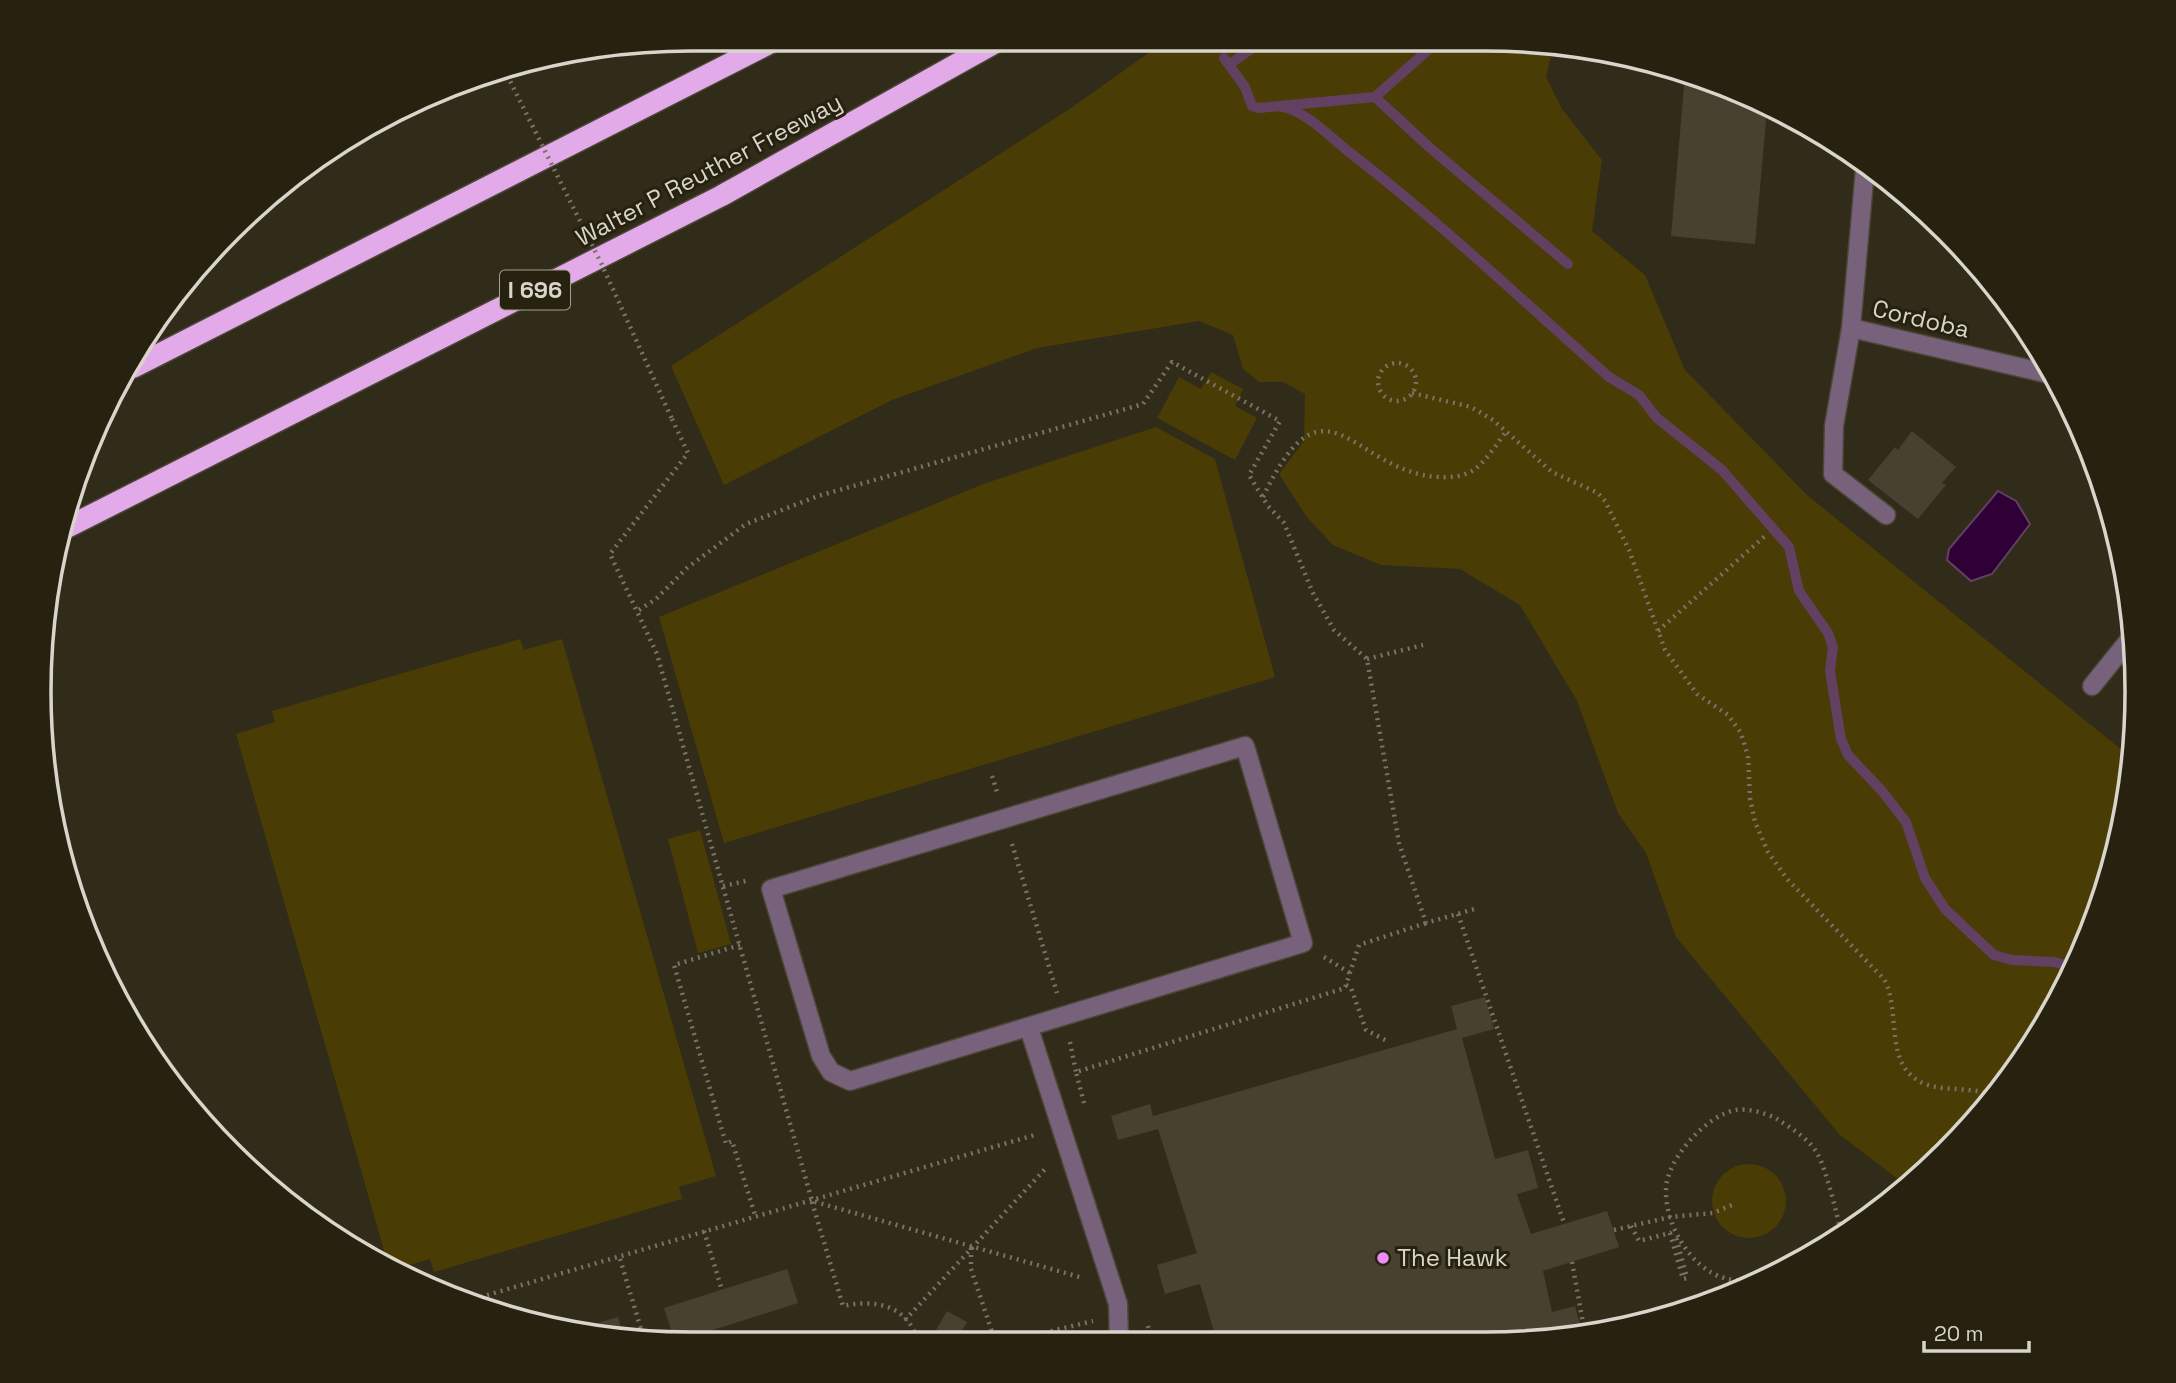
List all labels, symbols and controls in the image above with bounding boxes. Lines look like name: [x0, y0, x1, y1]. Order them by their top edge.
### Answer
street label: Walter P Reuther Freeway: [570, 86, 847, 253]
road number: I 696: [500, 270, 570, 310]
street label: Cordoba: [1870, 292, 1973, 345]
place label: The Hawk: [1397, 1242, 1508, 1273]
marker: The Hawk: [1375, 1250, 1391, 1266]
scale bar: [1924, 1310, 2029, 1354]
text: 20 m: [1934, 1320, 1984, 1347]

